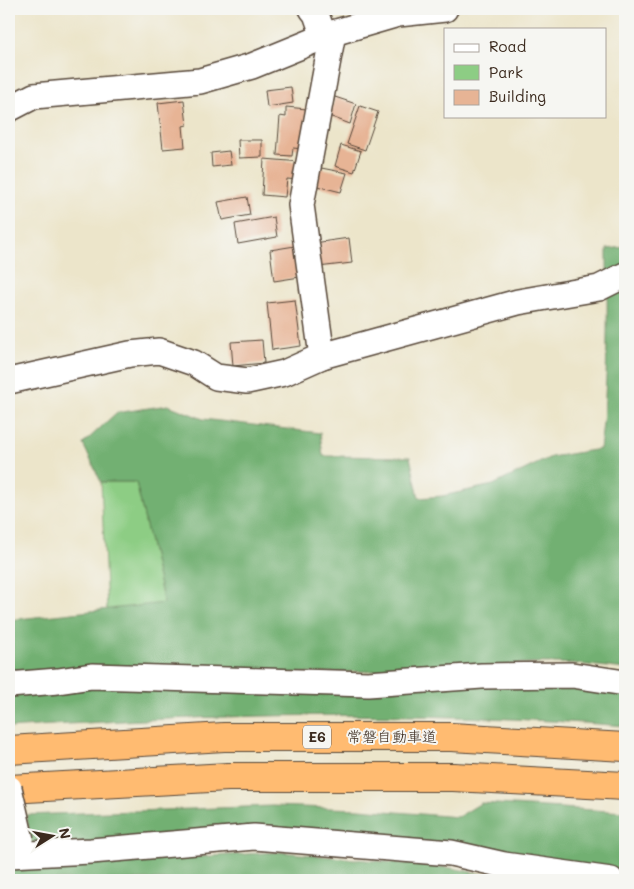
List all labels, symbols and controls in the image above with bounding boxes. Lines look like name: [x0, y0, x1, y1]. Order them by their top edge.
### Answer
legend: [444, 28, 606, 118]
text: Road: [489, 36, 526, 56]
text: Park: [489, 62, 523, 82]
text: Building: [489, 86, 546, 106]
road number: E6: [303, 726, 331, 749]
street label: 常磐自動車道: [347, 726, 437, 746]
north arrow: [28, 812, 78, 862]
text: N: [55, 826, 76, 840]

